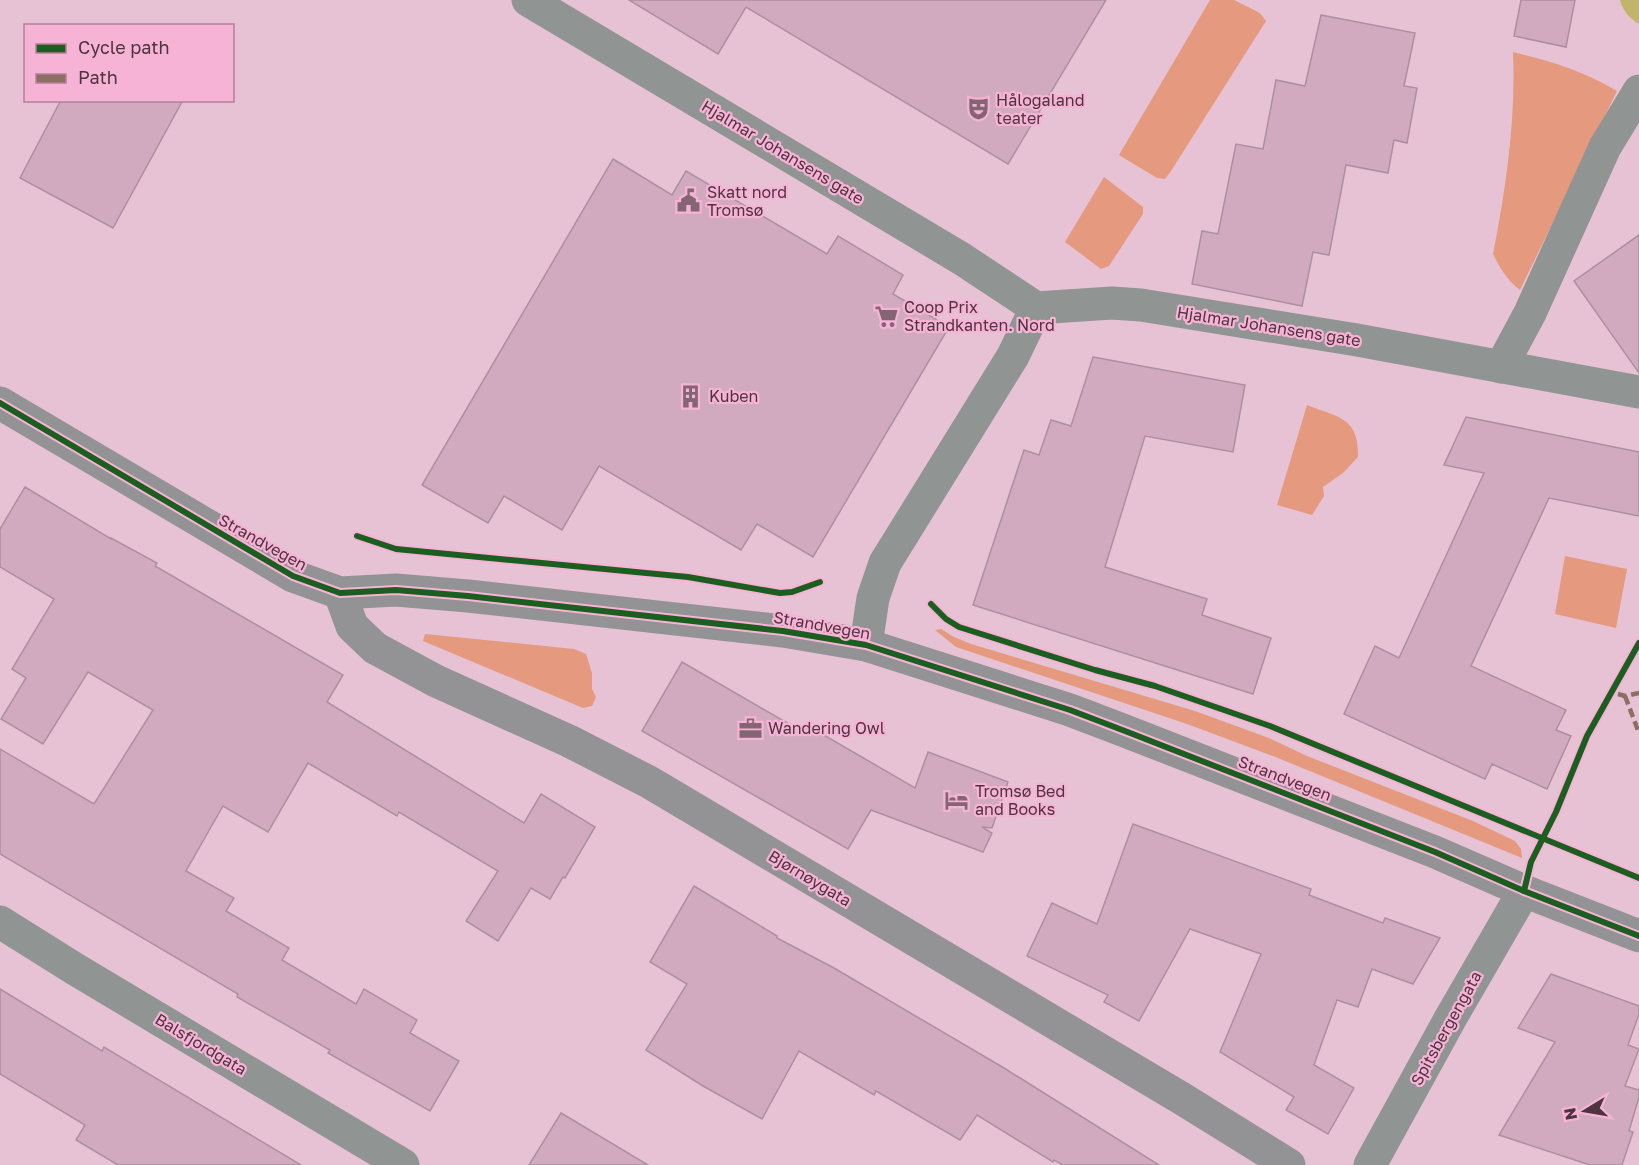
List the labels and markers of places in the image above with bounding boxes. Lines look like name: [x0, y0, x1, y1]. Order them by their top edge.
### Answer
place label: Hålogaland teater: [996, 90, 1084, 128]
theatre icon: Hålogaland teater: [965, 96, 991, 122]
place label: Skatt nord Tromsø: [707, 182, 787, 220]
public building icon: Skatt nord Tromsø: [676, 188, 702, 214]
place label: Coop Prix Strandkanten. Nord: [904, 297, 1055, 335]
supermarket icon: Coop Prix Strandkanten. Nord: [873, 303, 899, 329]
building icon: Kuben: [678, 383, 704, 409]
place label: Kuben: [709, 386, 758, 406]
office icon: Wandering Owl: [737, 715, 763, 741]
place label: Wandering Owl: [768, 718, 885, 738]
place label: Tromsø Bed and Books: [975, 781, 1065, 819]
hotel icon: Tromsø Bed and Books: [944, 787, 970, 813]

